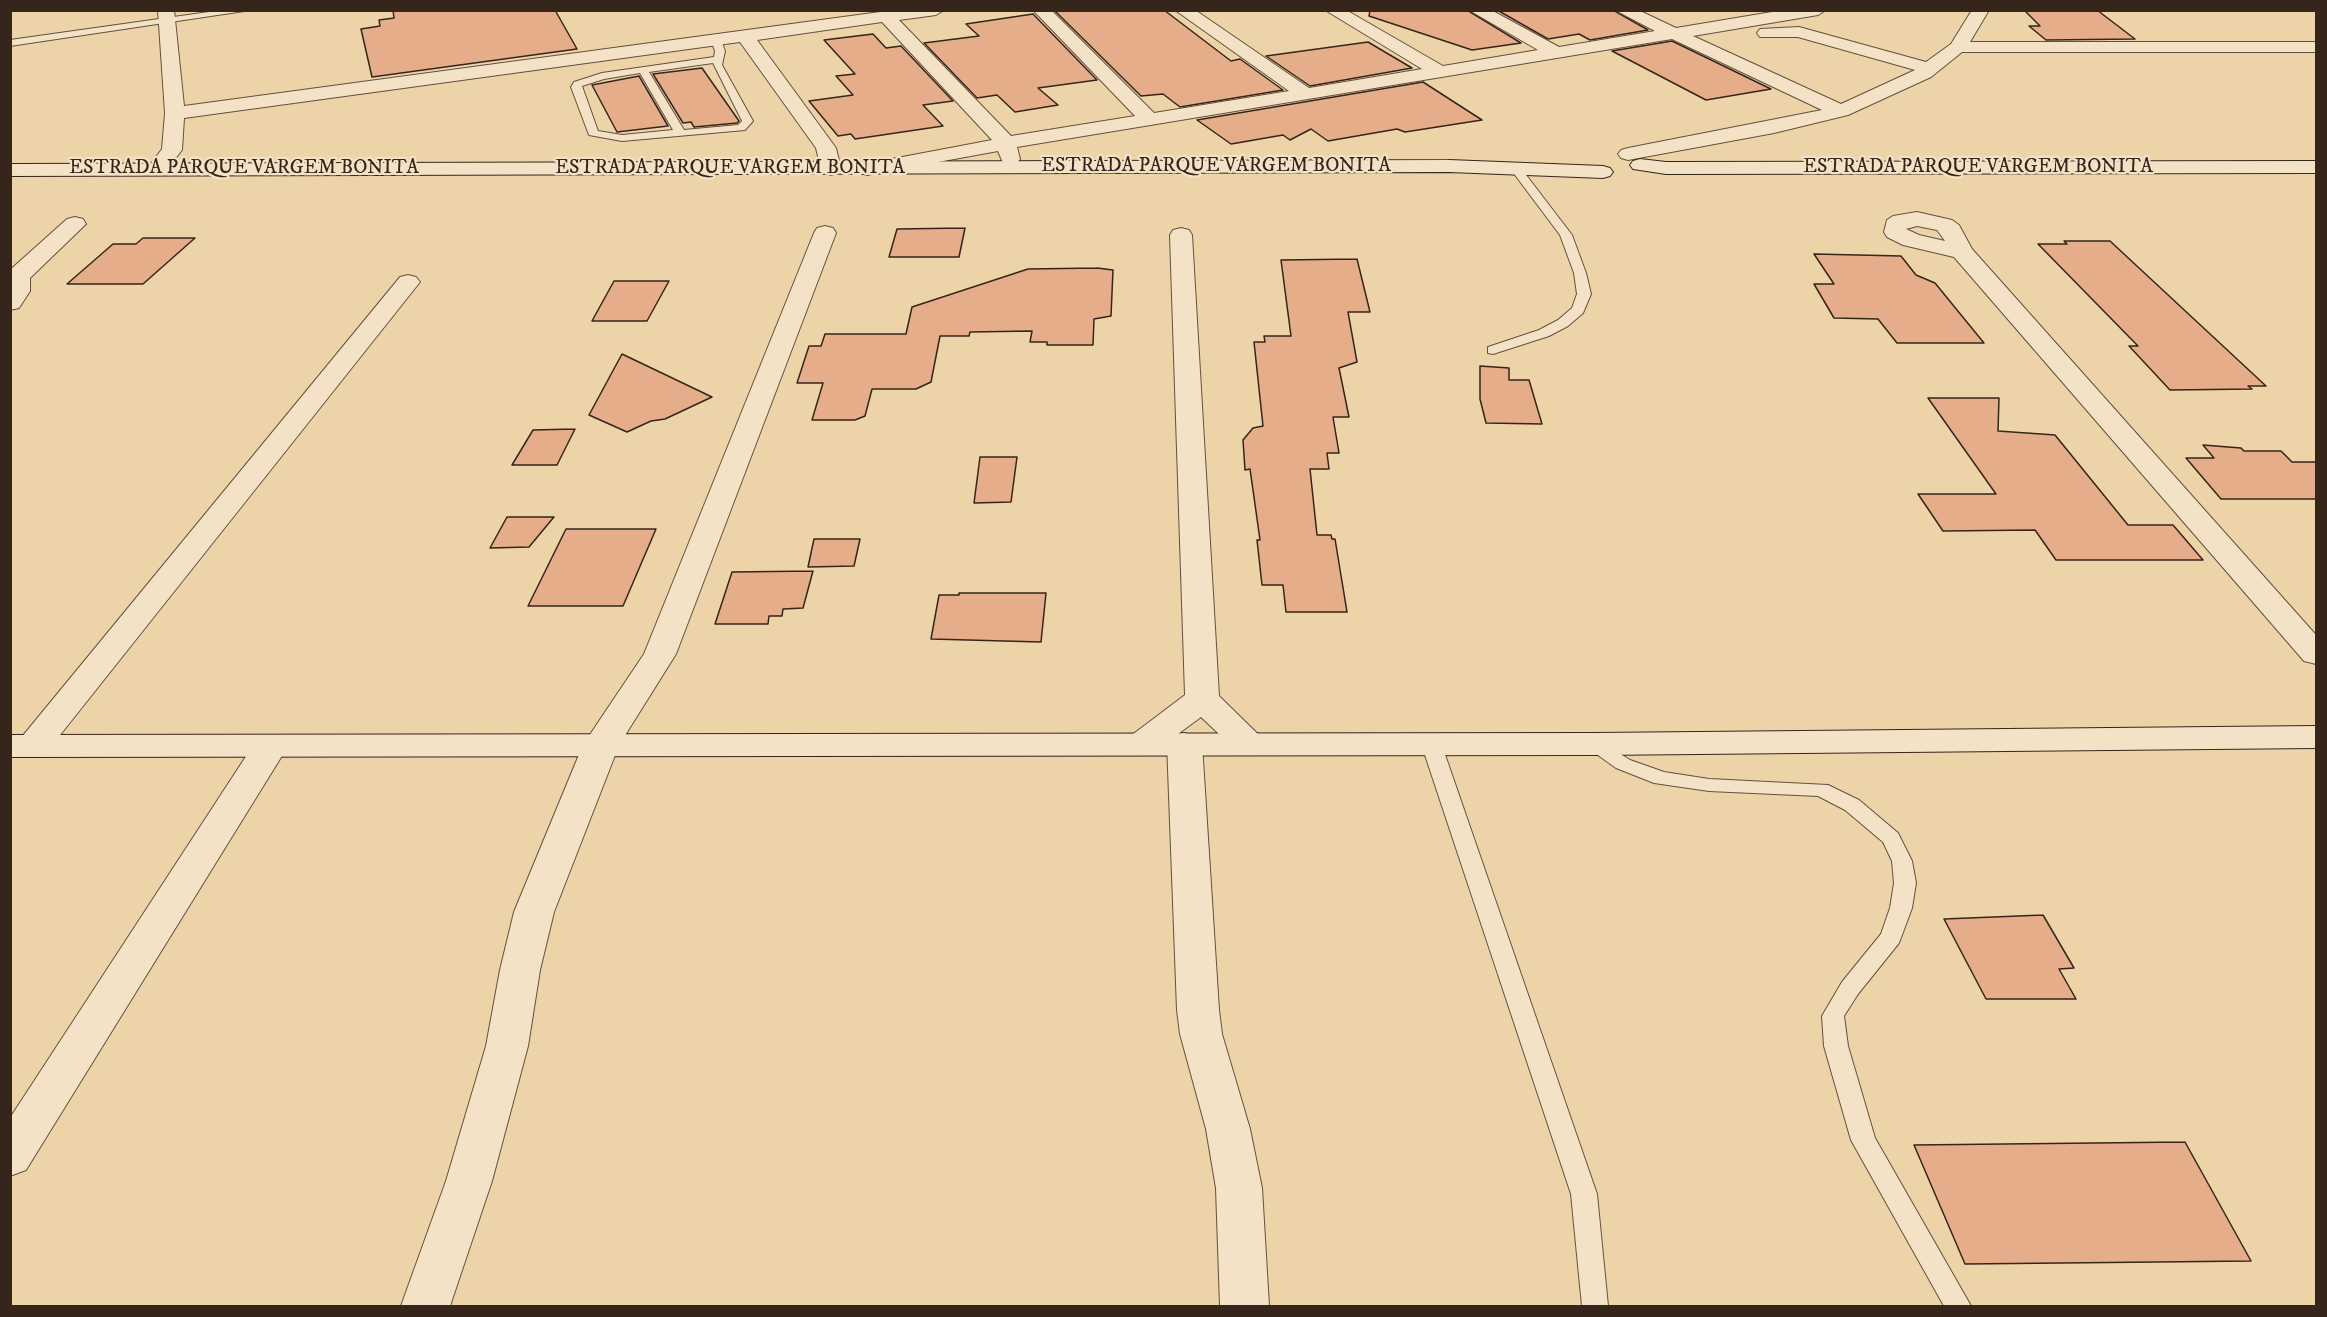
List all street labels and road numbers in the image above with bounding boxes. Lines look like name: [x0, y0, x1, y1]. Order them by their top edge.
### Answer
street label: ESTRADA PARQUE VARGEM BONITA: [1041, 155, 1391, 179]
street label: ESTRADA PARQUE VARGEM BONITA: [1803, 156, 2153, 180]
street label: ESTRADA PARQUE VARGEM BONITA: [69, 157, 419, 181]
street label: ESTRADA PARQUE VARGEM BONITA: [555, 157, 905, 181]

